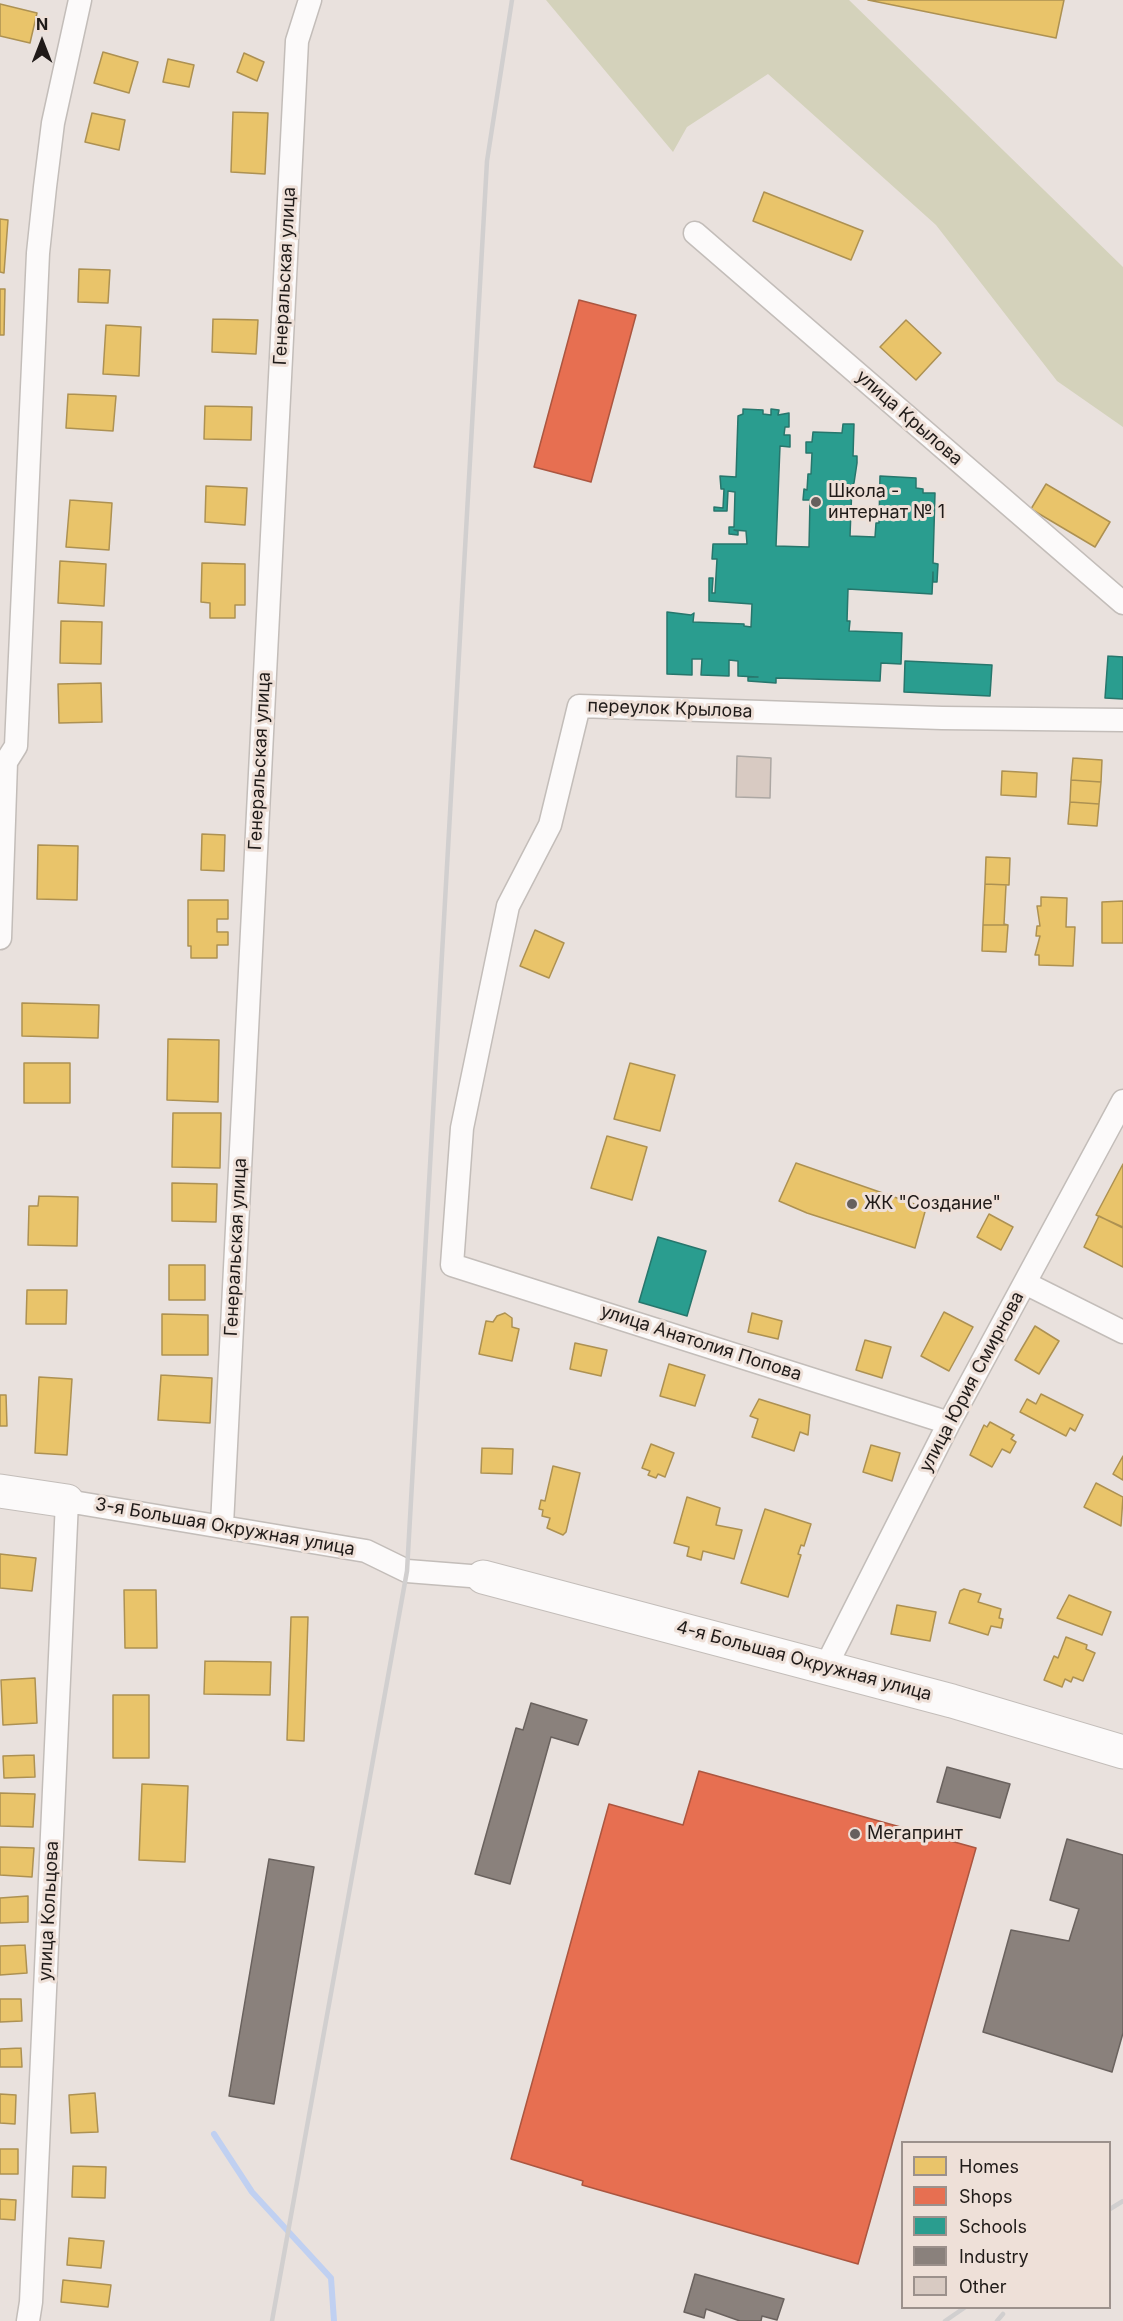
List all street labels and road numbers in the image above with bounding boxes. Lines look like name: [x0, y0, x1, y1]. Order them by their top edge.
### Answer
street label: Генеральская улица: [270, 186, 300, 366]
street label: улица Крылова: [851, 366, 967, 470]
street label: Генеральская улица: [245, 671, 275, 851]
street label: переулок Крылова: [587, 695, 753, 723]
street label: Генеральская улица: [221, 1157, 251, 1337]
street label: улица Юрия Смирнова: [915, 1288, 1029, 1476]
street label: улица Анатолия Попова: [598, 1300, 804, 1386]
street label: 3-я Большая Окружная улица: [94, 1494, 356, 1560]
street label: 4-я Большая Окружная улица: [674, 1616, 934, 1706]
street label: улица Кольцова: [35, 1840, 63, 1982]

